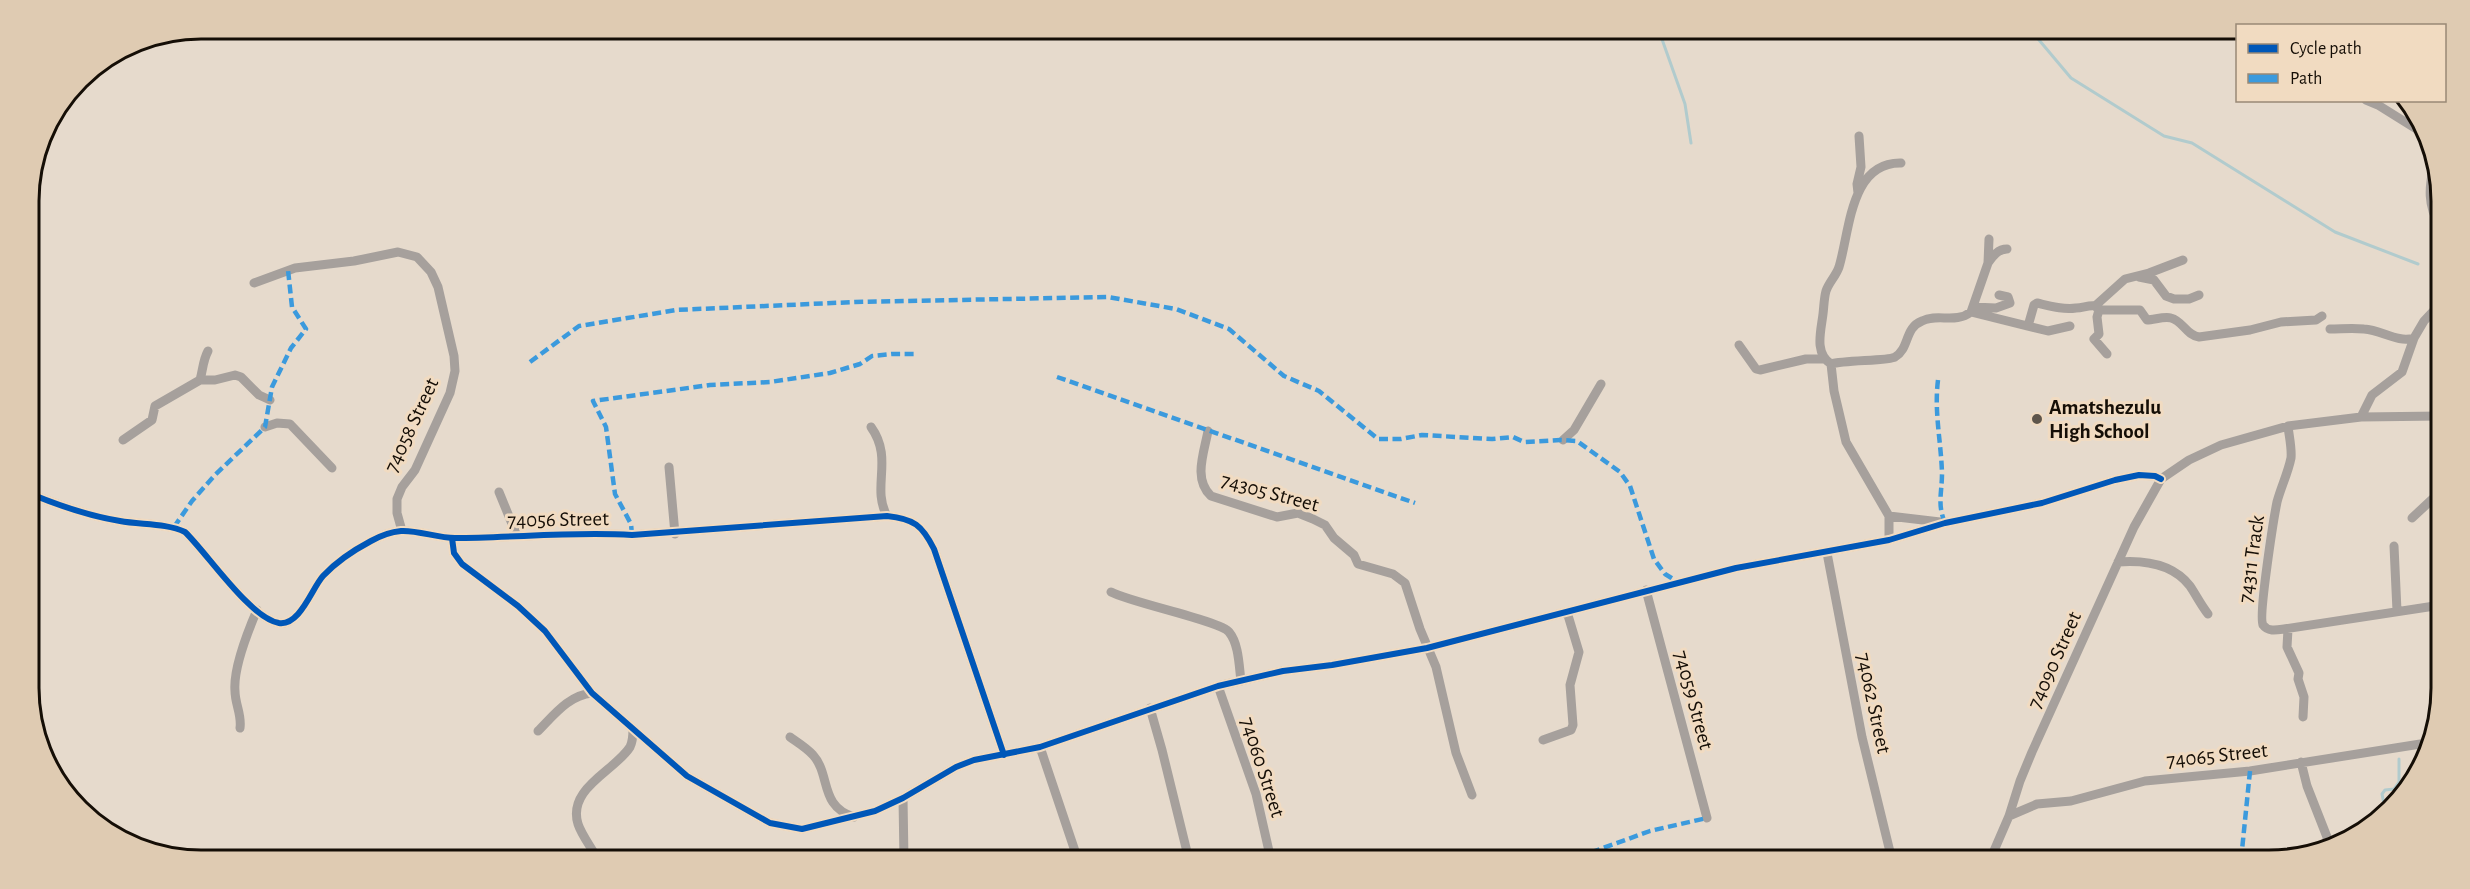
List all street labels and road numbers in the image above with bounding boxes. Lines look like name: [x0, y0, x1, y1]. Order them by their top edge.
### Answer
street label: 74058 Street: [380, 374, 443, 476]
street label: 74305 Street: [1219, 469, 1321, 516]
street label: 74056 Street: [507, 508, 609, 531]
street label: 74311 Track: [2235, 513, 2268, 604]
street label: 74090 Street: [2024, 608, 2085, 712]
street label: 74059 Street: [1670, 648, 1717, 752]
street label: 74062 Street: [1853, 651, 1894, 756]
street label: 74060 Street: [1236, 715, 1289, 820]
street label: 74065 Street: [2165, 740, 2269, 771]

